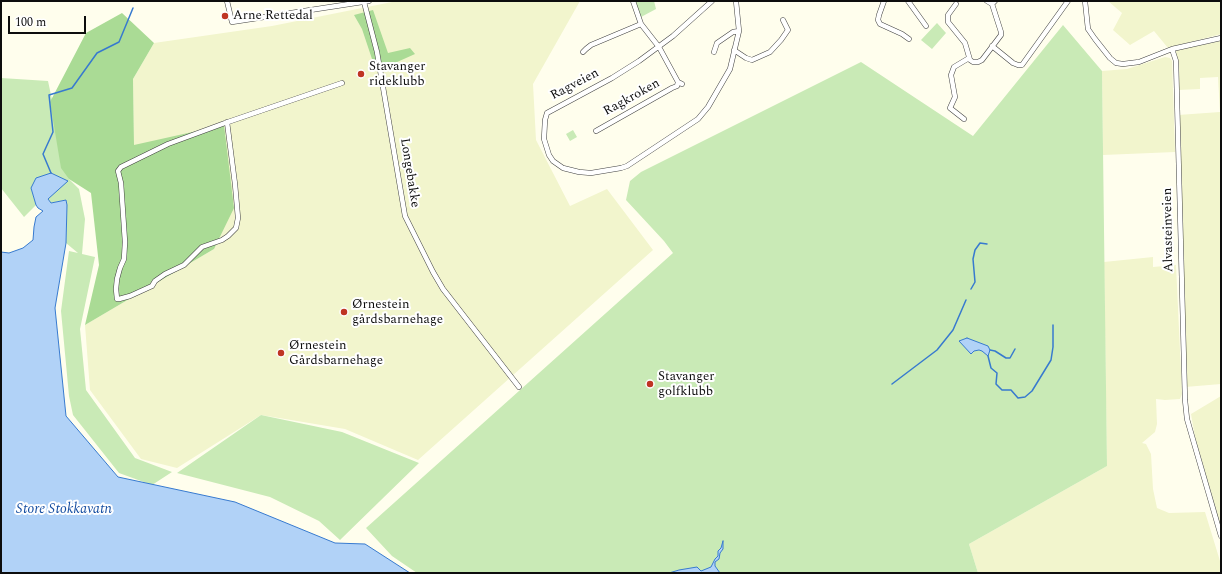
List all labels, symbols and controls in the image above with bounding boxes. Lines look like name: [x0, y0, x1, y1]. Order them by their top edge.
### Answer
scale bar: [10, 8, 88, 34]
place label: Arne Rettedal: [233, 8, 313, 24]
marker: Arne Rettedal: [220, 11, 230, 21]
text: 100 m: [15, 13, 46, 32]
place label: Stavanger rideklubb: [369, 59, 426, 90]
street label: Ragveien: [548, 66, 602, 104]
marker: Stavanger rideklubb: [356, 69, 366, 79]
street label: Ragkroken: [601, 76, 663, 120]
street label: Longebakke: [396, 137, 422, 209]
street label: Alvasteinveien: [1160, 188, 1178, 272]
place label: Ørnestein gårdsbarnehage: [352, 297, 443, 328]
marker: Ørnestein gårdsbarnehage: [339, 307, 349, 317]
place label: Ørnestein Gårdsbarnehage: [289, 338, 383, 369]
marker: Ørnestein Gårdsbarnehage: [276, 348, 286, 358]
place label: Stavanger golfklubb: [658, 369, 715, 400]
marker: Stavanger golfklubb: [645, 379, 655, 389]
water label: Store Stokkavatn: [16, 502, 112, 518]

